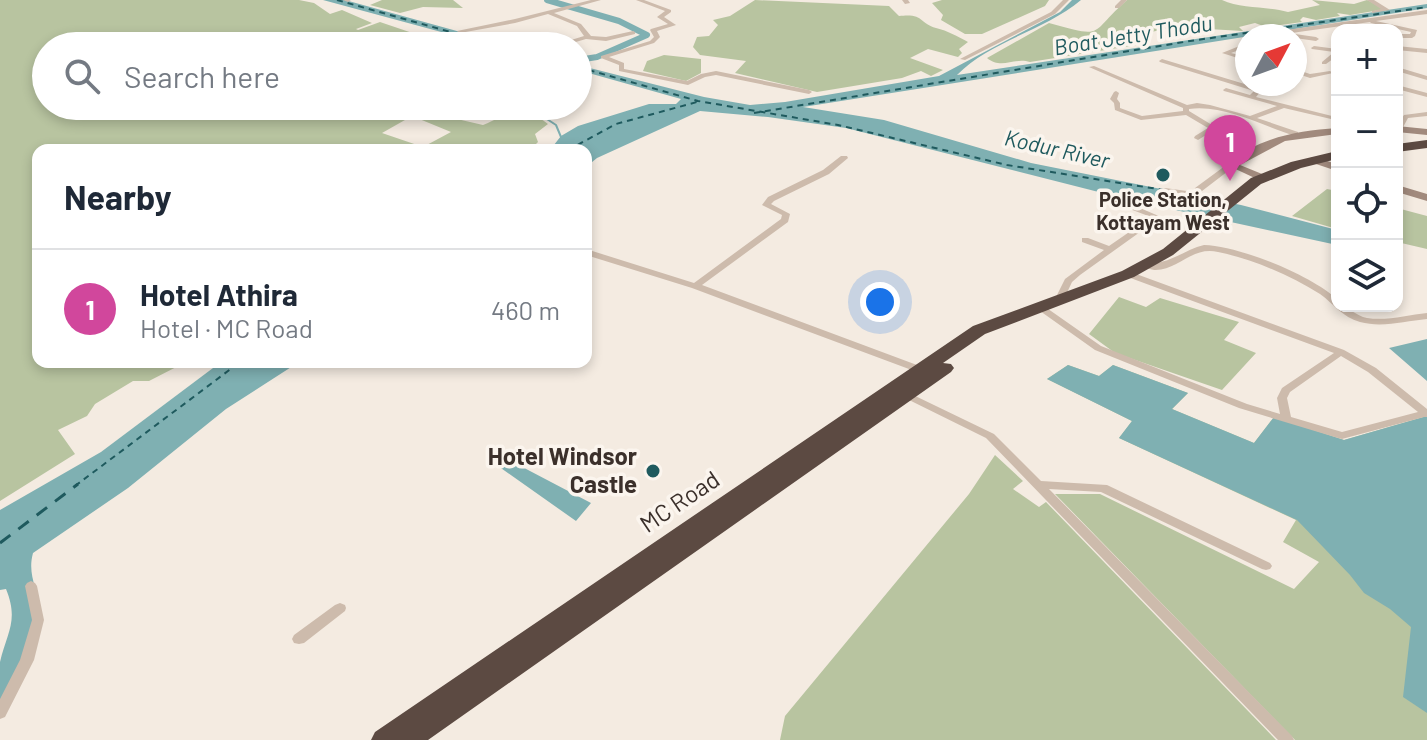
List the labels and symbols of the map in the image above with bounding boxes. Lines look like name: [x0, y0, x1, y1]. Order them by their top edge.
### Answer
water label: Boat Jetty Thodu: [1052, 9, 1214, 59]
north arrow: [1235, 24, 1307, 96]
pin: 1: [1204, 115, 1256, 181]
water label: Kodur River: [1002, 123, 1113, 173]
marker: Police Station, Kottayam West: [1154, 166, 1172, 184]
place label: Police Station, Kottayam West: [1096, 187, 1230, 234]
your location: [860, 282, 900, 322]
place label: Hotel Windsor Castle: [488, 441, 637, 498]
marker: Hotel Windsor Castle: [644, 462, 662, 480]
street label: MC Road: [634, 464, 724, 538]

